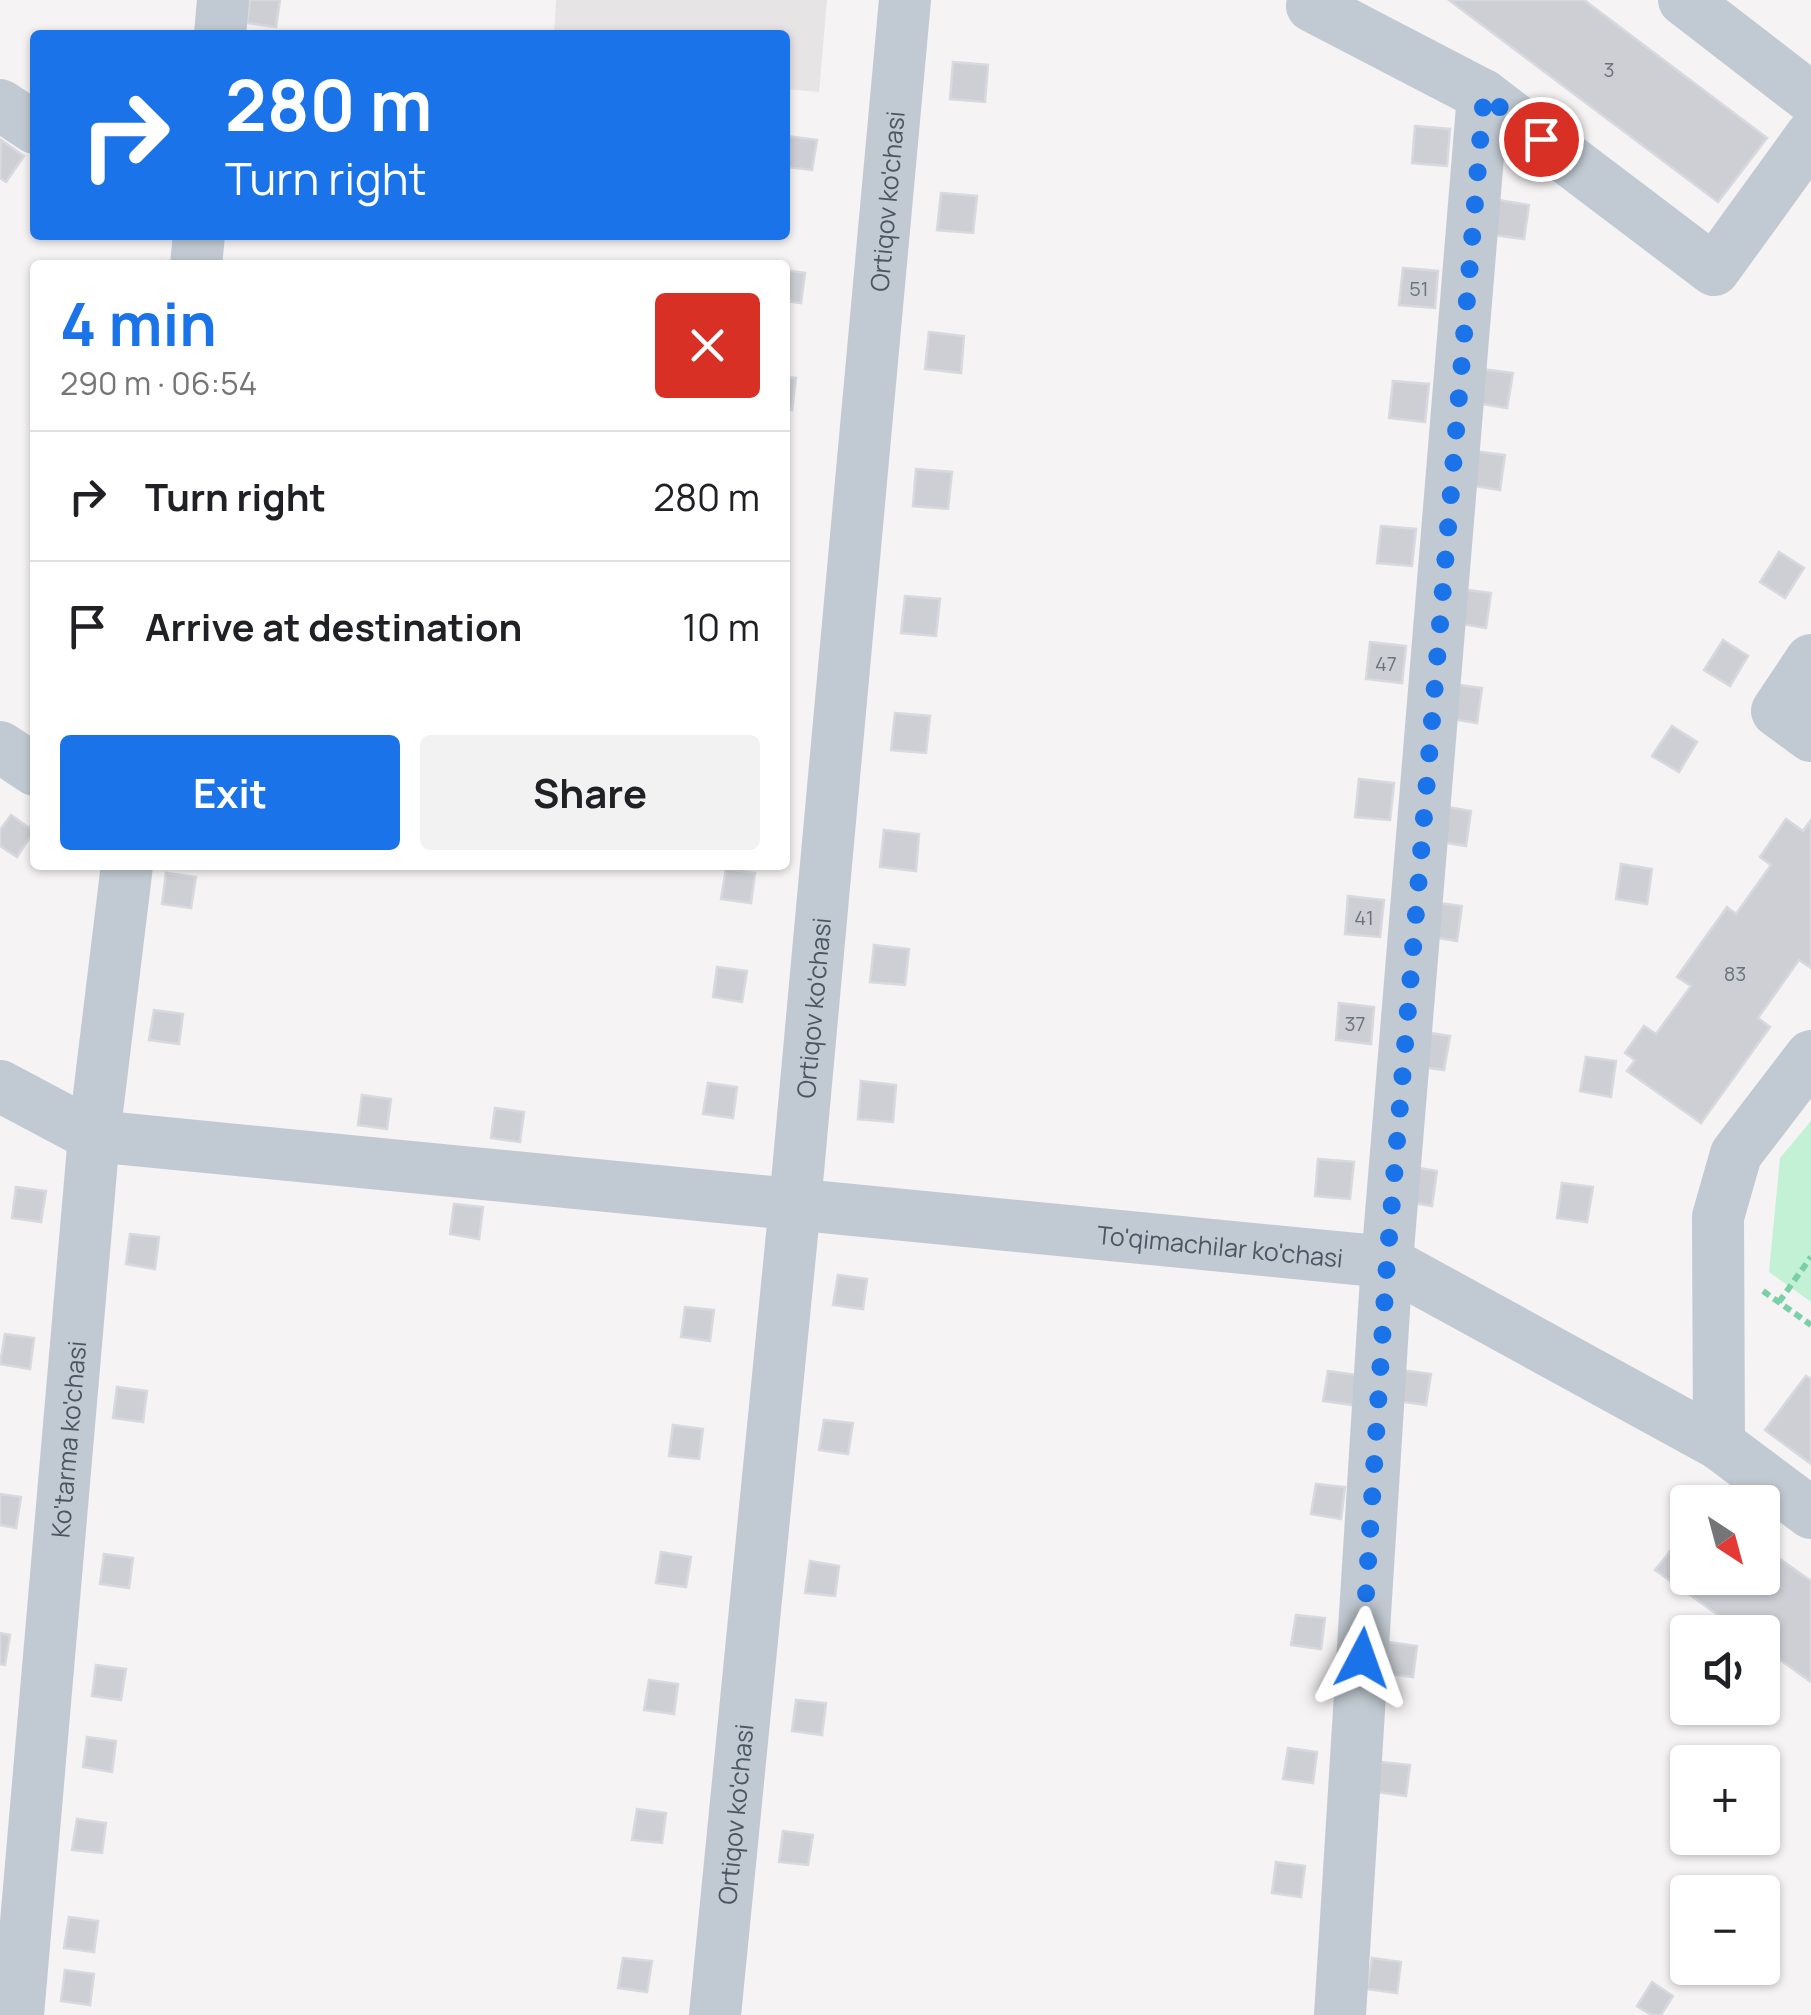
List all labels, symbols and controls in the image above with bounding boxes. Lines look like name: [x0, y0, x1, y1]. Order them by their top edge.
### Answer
text: 280 m: [225, 56, 433, 152]
house number: 3: [1603, 56, 1615, 83]
icon: right: [60, 70, 190, 200]
pin: [1499, 97, 1584, 182]
street label: Ortiqov ko'chasi: [861, 109, 912, 293]
icon: arrive: [1514, 112, 1569, 167]
text: Turn right: [225, 147, 426, 209]
house number: 51: [1409, 275, 1429, 302]
text: 4 min: [60, 282, 217, 364]
button: close: [655, 293, 760, 398]
text: 290 m · 06:54: [60, 361, 258, 405]
icon: right: [60, 469, 115, 524]
text: Turn right: [145, 470, 326, 522]
text: 280 m: [653, 470, 760, 522]
icon: arrive: [60, 599, 115, 654]
text: Arrive at destination: [145, 600, 522, 652]
text: 10 m: [682, 600, 760, 652]
house number: 47: [1375, 650, 1397, 677]
button: Exit: [60, 735, 400, 850]
button: Share: [420, 735, 760, 850]
house number: 41: [1354, 904, 1374, 931]
street label: Ortiqov ko'chasi: [787, 916, 839, 1100]
house number: 83: [1724, 960, 1746, 987]
house number: 37: [1344, 1010, 1366, 1037]
street label: To'qimachilar ko'chasi: [1096, 1216, 1345, 1275]
street label: Ko'tarma ko'chasi: [42, 1339, 94, 1539]
north arrow: [1670, 1485, 1780, 1595]
map controls: [1670, 1485, 1780, 1985]
position arrow: [1310, 1606, 1414, 1710]
button: sound: [1670, 1615, 1780, 1725]
street label: Ortiqov ko'chasi: [709, 1722, 761, 1906]
button: +: [1670, 1745, 1780, 1855]
button: −: [1670, 1875, 1780, 1985]

